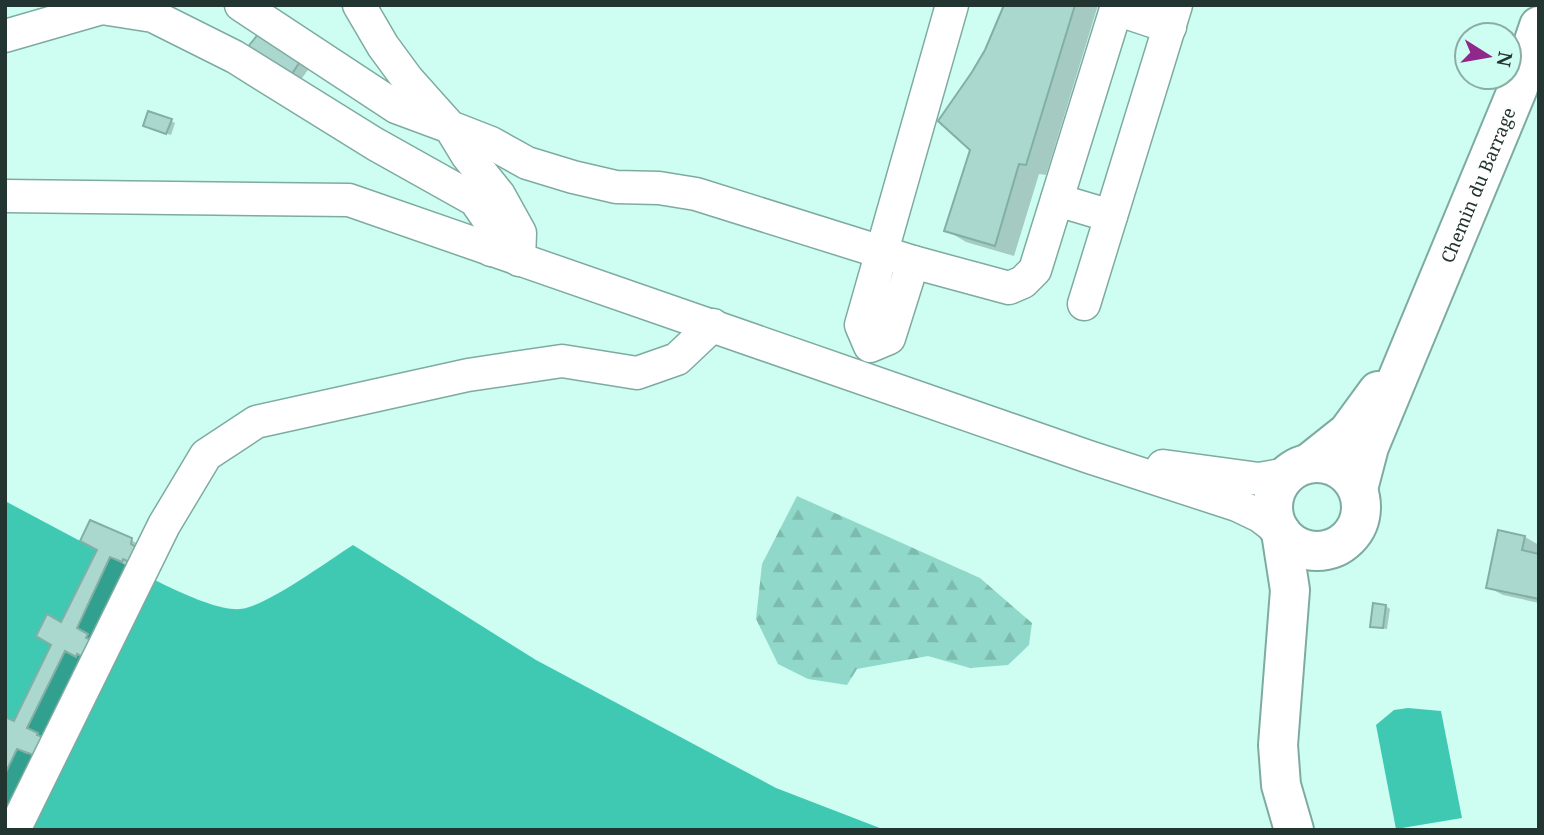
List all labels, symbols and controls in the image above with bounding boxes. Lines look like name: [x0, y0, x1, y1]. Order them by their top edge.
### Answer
north arrow: [1453, 21, 1523, 91]
text: N: [1490, 49, 1519, 69]
street label: Chemin du Barrage: [1435, 104, 1521, 267]

